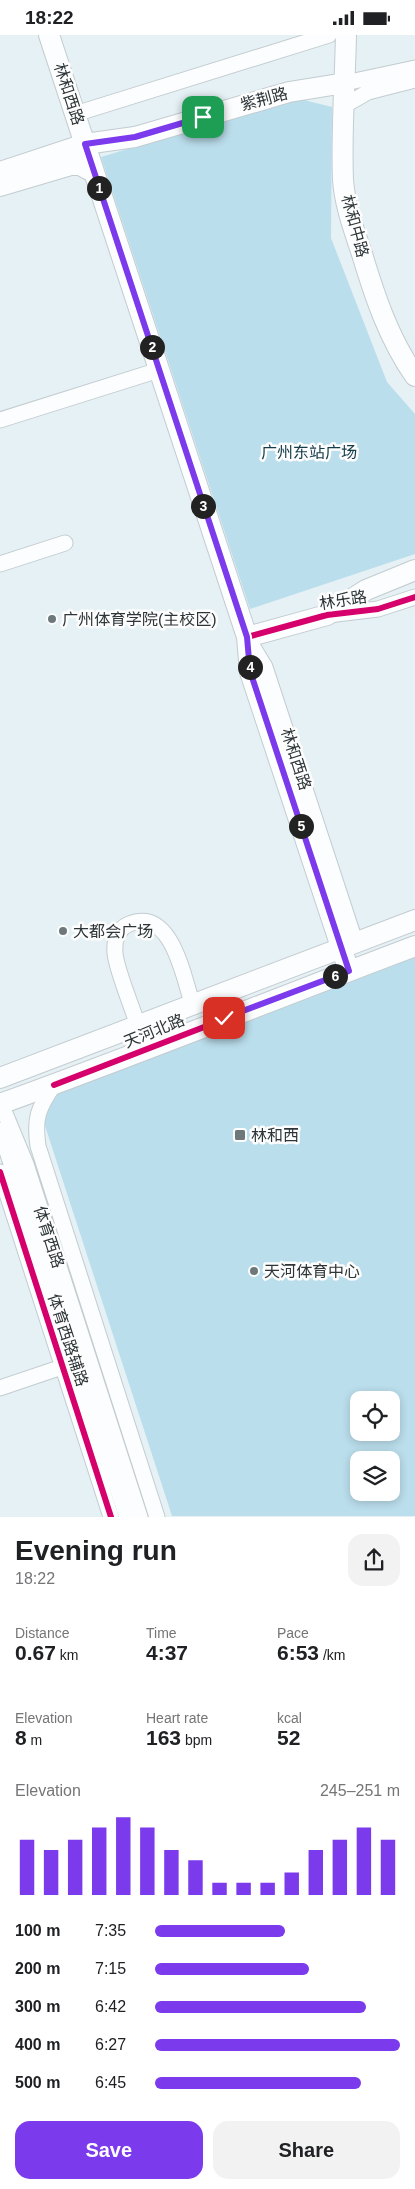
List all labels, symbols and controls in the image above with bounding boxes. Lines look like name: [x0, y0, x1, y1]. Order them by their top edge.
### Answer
text: 18:22: [25, 7, 74, 28]
street label: 林和西路: [51, 61, 87, 127]
street label: 紫荆路: [239, 85, 289, 113]
pin: [182, 96, 224, 138]
icon: arrive: [189, 103, 217, 131]
pin: 1: [86, 175, 112, 201]
text: 1: [96, 180, 103, 196]
street label: 林和中路: [339, 193, 371, 259]
pin: 2: [140, 335, 164, 359]
text: 2: [149, 339, 156, 355]
park label: 广州东站广场: [261, 444, 357, 461]
pin: 3: [190, 493, 216, 519]
text: 3: [200, 498, 207, 514]
street label: 林乐路: [318, 588, 368, 612]
place label: 广州体育学院(主校区): [62, 611, 217, 628]
marker: 广州体育学院(主校区): [46, 613, 58, 625]
pin: 4: [238, 655, 262, 679]
text: 4: [247, 659, 254, 675]
street label: 林和西路: [278, 726, 314, 792]
pin: 5: [288, 813, 314, 839]
text: 5: [298, 818, 305, 834]
place label: 大都会广场: [73, 923, 153, 940]
marker: 大都会广场: [57, 925, 69, 937]
pin: 6: [322, 963, 348, 989]
text: 6: [332, 968, 339, 984]
pin: [203, 997, 245, 1039]
icon: check: [210, 1004, 238, 1032]
street label: 天河北路: [121, 1011, 187, 1051]
place label: 林和西: [251, 1127, 299, 1144]
marker: 林和西: [233, 1128, 247, 1142]
street label: 体育西路: [31, 1204, 67, 1270]
place label: 天河体育中心: [264, 1263, 360, 1280]
marker: 天河体育中心: [248, 1265, 260, 1277]
street label: 体育西路辅路: [45, 1292, 91, 1388]
map controls: [350, 1391, 400, 1501]
button: locate: [350, 1391, 400, 1441]
button: layers: [350, 1451, 400, 1501]
button: share: [348, 1534, 400, 1586]
text: Evening run: [15, 1535, 177, 1566]
text: 18:22: [15, 1570, 55, 1587]
text: Distance: [15, 1625, 69, 1641]
text: Time: [146, 1625, 177, 1641]
text: Pace: [277, 1625, 309, 1641]
text: 0.67: [15, 1641, 56, 1664]
text: 4:37: [146, 1641, 188, 1664]
text: 6:53: [277, 1641, 319, 1664]
text: km: [56, 1647, 78, 1663]
text: /km: [319, 1647, 345, 1663]
text: Elevation: [15, 1710, 73, 1726]
text: Heart rate: [146, 1710, 208, 1726]
text: kcal: [277, 1710, 302, 1726]
text: 8: [15, 1726, 27, 1749]
text: 163: [146, 1726, 181, 1749]
text: 52: [277, 1726, 300, 1749]
text: m: [27, 1732, 42, 1748]
text: bpm: [181, 1732, 212, 1748]
text: Elevation: [15, 1782, 81, 1799]
text: 245–251 m: [320, 1782, 400, 1799]
text: 100 m: [15, 1922, 60, 1939]
text: 7:35: [95, 1922, 126, 1939]
text: 200 m: [15, 1960, 60, 1977]
text: 7:15: [95, 1960, 126, 1977]
text: 300 m: [15, 1998, 60, 2015]
text: 6:42: [95, 1998, 126, 2015]
text: 400 m: [15, 2036, 60, 2053]
text: 6:27: [95, 2036, 126, 2053]
text: 500 m: [15, 2074, 60, 2091]
text: 6:45: [95, 2074, 126, 2091]
button: Save: [15, 2121, 203, 2179]
button: Share: [213, 2121, 400, 2179]

